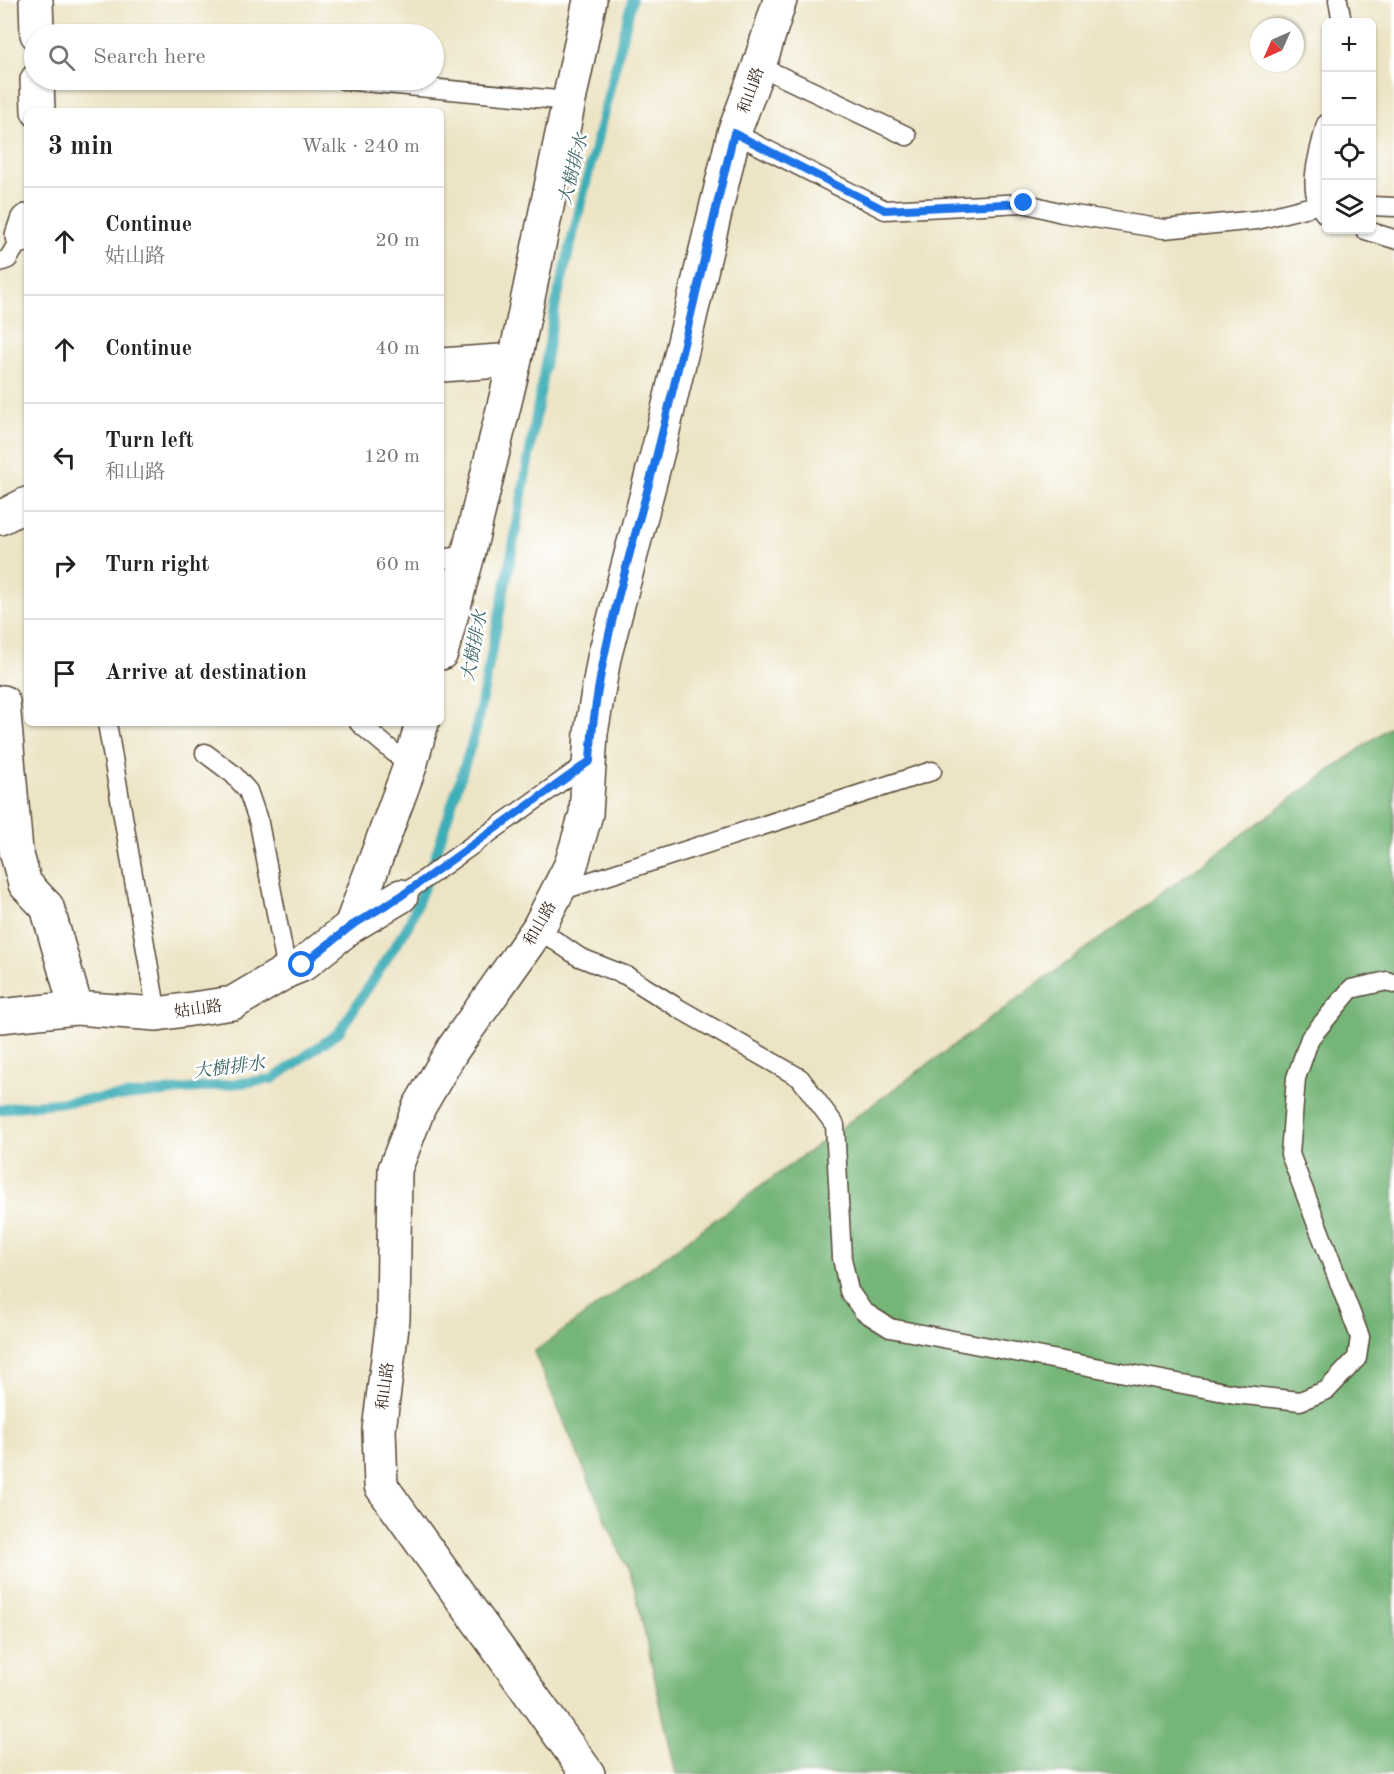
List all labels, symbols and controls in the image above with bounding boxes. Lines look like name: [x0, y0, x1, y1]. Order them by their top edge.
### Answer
north arrow: [1250, 18, 1304, 72]
map controls: [1322, 18, 1376, 234]
button: +: [1322, 18, 1376, 72]
search box: [24, 24, 444, 90]
icon: search: [45, 41, 78, 74]
text: Search here: [93, 46, 206, 68]
street label: 和山路: [734, 65, 768, 116]
button: −: [1322, 72, 1376, 126]
button: locate: [1322, 126, 1376, 180]
water label: 大樹排水: [555, 130, 592, 206]
text: 3 min: [48, 134, 113, 160]
text: Walk · 240 m: [301, 137, 420, 157]
button: layers: [1322, 180, 1376, 234]
route end: [1010, 189, 1036, 215]
text: Continue: [105, 214, 192, 236]
icon: ahead: [48, 225, 81, 258]
text: 20 m: [375, 231, 420, 251]
text: 姑山路: [105, 247, 165, 267]
icon: ahead: [48, 333, 81, 366]
text: Continue: [105, 338, 192, 360]
text: 40 m: [375, 339, 420, 359]
text: Turn left: [105, 430, 194, 452]
icon: left: [48, 441, 81, 474]
text: 120 m: [364, 447, 420, 467]
text: 和山路: [105, 463, 165, 483]
icon: right: [48, 549, 81, 582]
text: Turn right: [105, 554, 209, 576]
text: 60 m: [375, 555, 420, 575]
water label: 大樹排水: [457, 607, 491, 683]
icon: arrive: [48, 657, 81, 690]
text: Arrive at destination: [105, 662, 307, 684]
street label: 和山路: [520, 898, 560, 949]
route start: [288, 951, 314, 977]
street label: 姑山路: [173, 997, 223, 1021]
water label: 大樹排水: [192, 1052, 268, 1081]
street label: 和山路: [373, 1361, 397, 1411]

